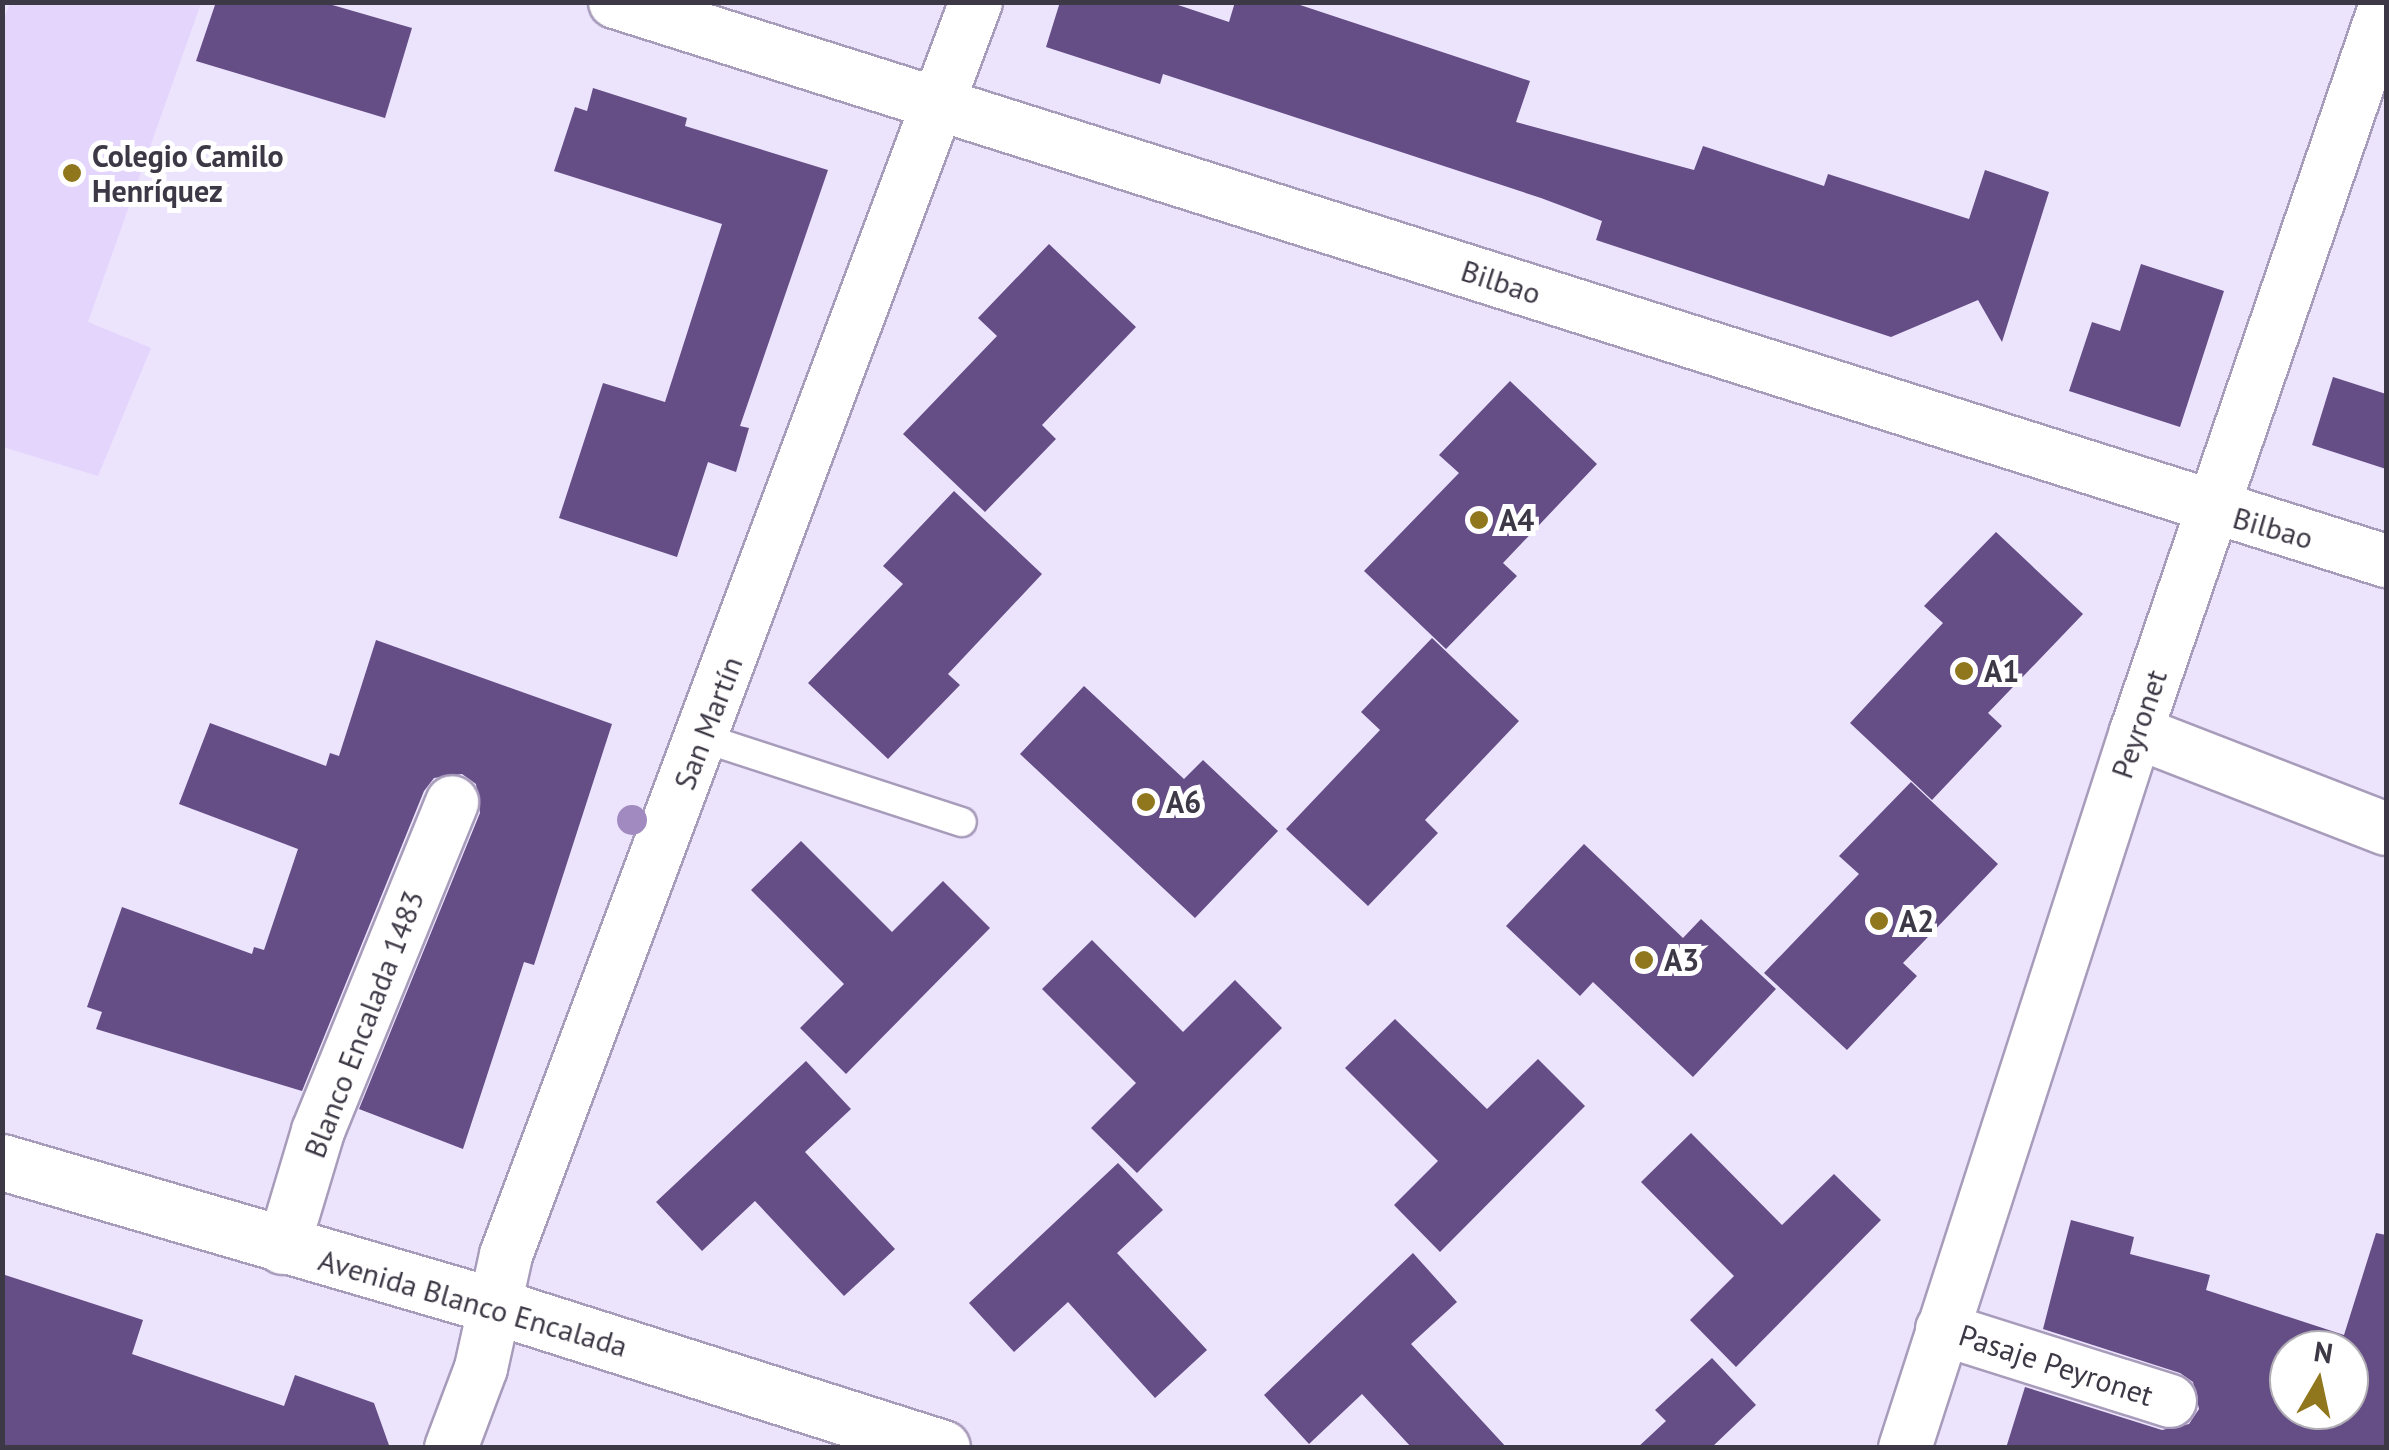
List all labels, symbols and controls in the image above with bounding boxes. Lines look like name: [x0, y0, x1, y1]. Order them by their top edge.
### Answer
place label: Colegio Camilo Henríquez: [92, 138, 284, 208]
marker: Colegio Camilo Henríquez: [61, 162, 83, 184]
street label: Bilbao: [1457, 252, 1545, 312]
street label: Bilbao: [2229, 499, 2317, 557]
place label: A4: [1499, 502, 1534, 538]
marker: A4: [1468, 509, 1490, 531]
street label: San Martín: [666, 651, 750, 795]
place label: A1: [1984, 653, 2019, 689]
marker: A1: [1953, 660, 1975, 682]
street label: Peyronet: [2104, 665, 2174, 783]
place label: A6: [1166, 784, 1201, 820]
marker: A6: [1135, 791, 1157, 813]
street label: Blanco Encalada 1483: [296, 885, 432, 1163]
place label: A2: [1899, 903, 1934, 939]
marker: A2: [1868, 910, 1890, 932]
place label: A3: [1664, 942, 1699, 978]
marker: A3: [1633, 949, 1655, 971]
street label: Avenida Blanco Encalada: [315, 1242, 631, 1364]
street label: Pasaje Peyronet: [1955, 1317, 2157, 1413]
north arrow: [2269, 1330, 2369, 1430]
text: N: [2311, 1332, 2335, 1372]

